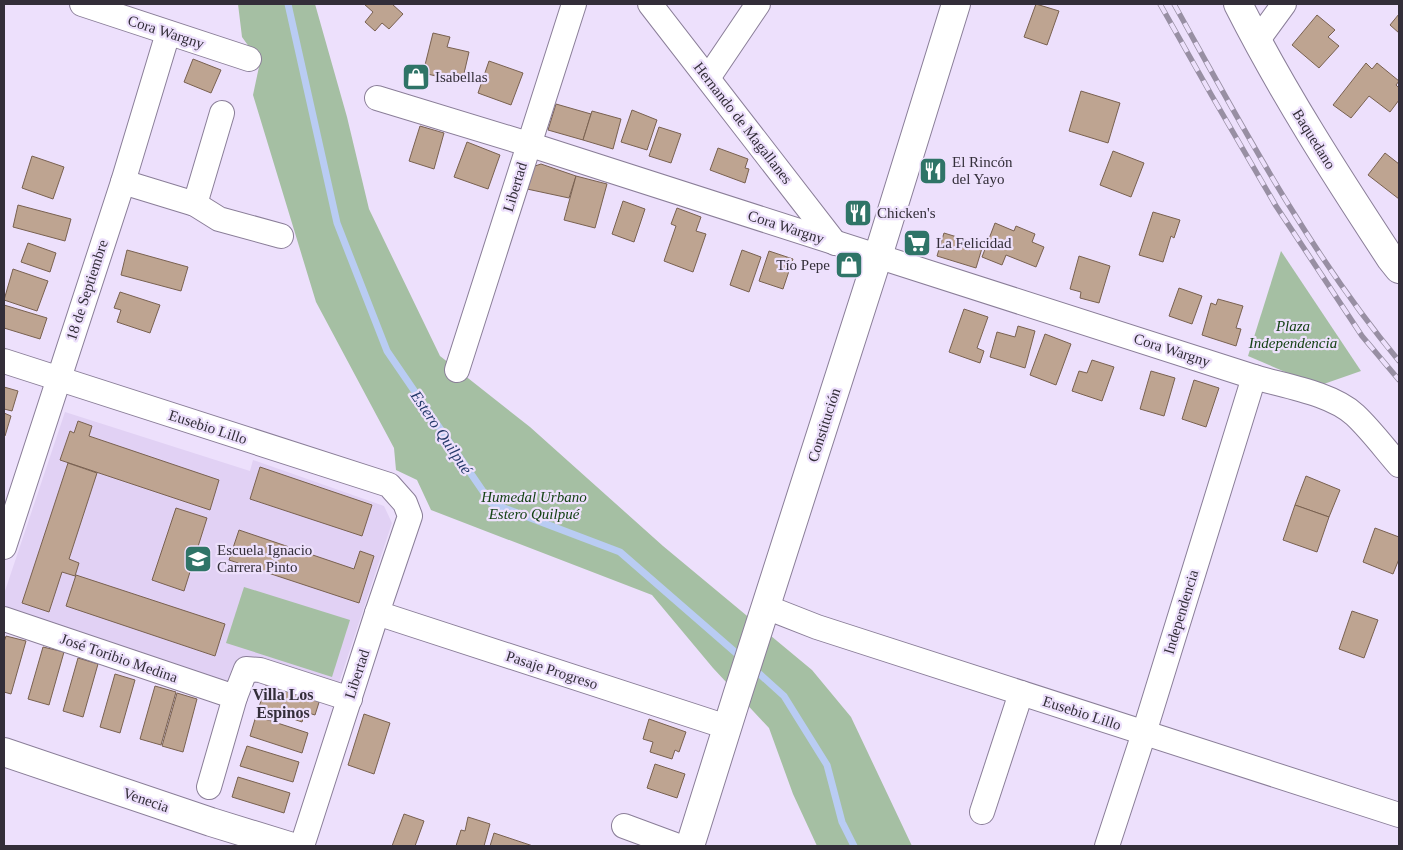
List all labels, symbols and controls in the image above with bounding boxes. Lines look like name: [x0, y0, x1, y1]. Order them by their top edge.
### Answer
street label: Cora Wargny: [126, 12, 207, 52]
street label: Hernando de Magallanes: [691, 59, 796, 187]
shop icon: Isabellas: [401, 62, 431, 92]
place label: Isabellas: [435, 69, 488, 85]
street label: Baquedano: [1289, 106, 1339, 172]
place label: El Rincón del Yayo: [952, 154, 1013, 187]
restaurant icon: El Rincón del Yayo: [918, 156, 948, 186]
street label: Libertad: [500, 160, 530, 214]
restaurant icon: Chicken's: [843, 198, 873, 228]
place label: Chicken's: [877, 205, 936, 221]
street label: Cora Wargny: [746, 207, 827, 247]
supermarket icon: La Felicidad: [902, 228, 932, 258]
place label: La Felicidad: [936, 235, 1012, 251]
street label: 18 de Septiembre: [63, 237, 111, 342]
shop icon: Tío Pepe: [834, 250, 864, 280]
place label: Tío Pepe: [776, 257, 830, 273]
park label: Plaza Independencia: [1248, 318, 1337, 351]
street label: Cora Wargny: [1132, 330, 1213, 370]
street label: Constitución: [805, 386, 844, 464]
water label: Estero Quilpué: [406, 387, 476, 478]
street label: Eusebio Lillo: [167, 407, 249, 447]
park label: Humedal Urbano Estero Quilpué: [480, 489, 587, 522]
place label: Escuela Ignacio Carrera Pinto: [217, 542, 312, 575]
school or university icon: Escuela Ignacio Carrera Pinto: [183, 544, 213, 574]
street label: Independencia: [1161, 568, 1202, 656]
street label: José Toribio Medina: [58, 630, 180, 686]
street label: Libertad: [342, 647, 373, 701]
street label: Pasaje Progreso: [504, 648, 600, 692]
district label: Villa Los Espinos: [252, 686, 314, 722]
street label: Eusebio Lillo: [1041, 693, 1123, 733]
street label: Venecia: [121, 785, 171, 815]

